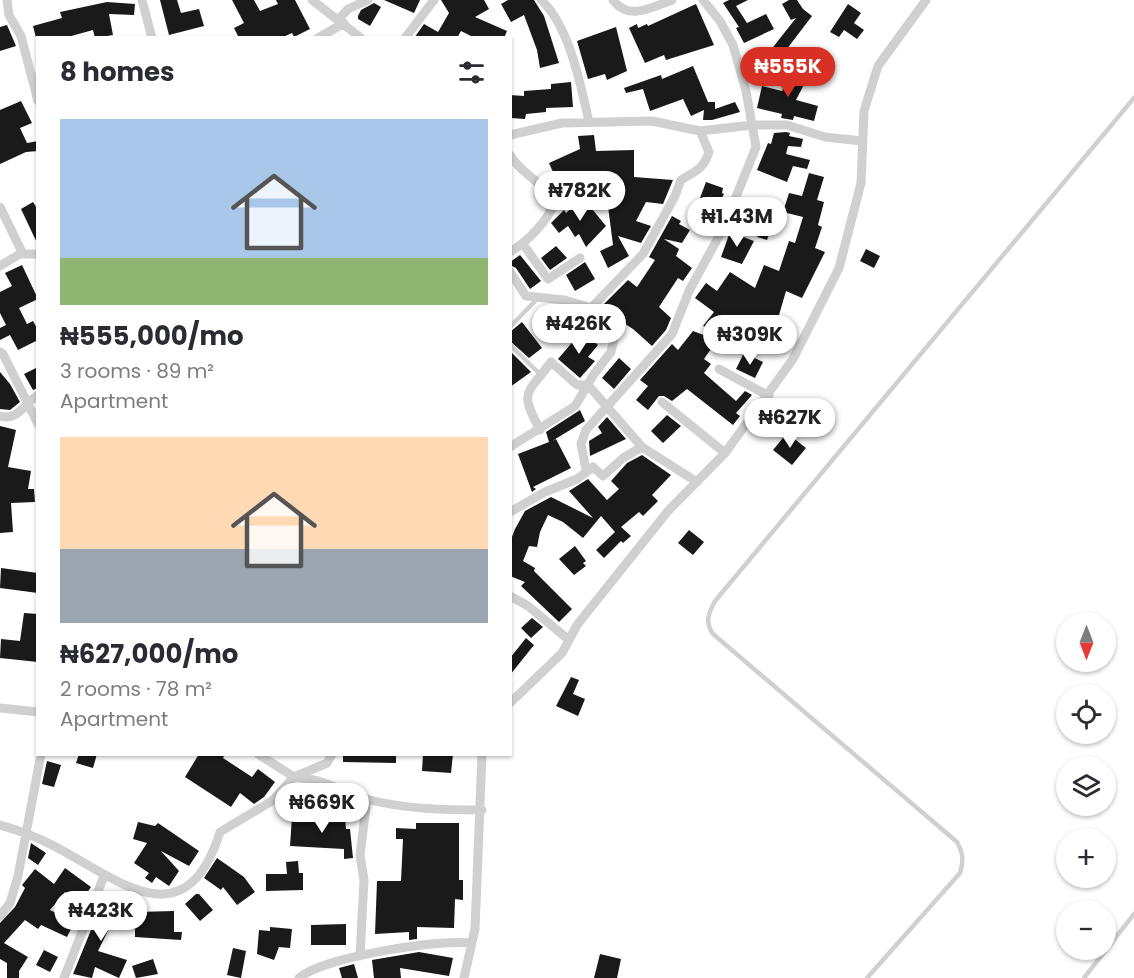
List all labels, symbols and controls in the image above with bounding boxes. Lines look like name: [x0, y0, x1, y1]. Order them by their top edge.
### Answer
pin: ₦555K: [746, 47, 830, 98]
text: ₦555K: [754, 52, 822, 80]
text: 8 homes: [60, 54, 175, 90]
icon: filters: [455, 56, 488, 89]
icon: home: [220, 158, 328, 266]
pin: ₦782K: [538, 171, 622, 222]
text: ₦782K: [548, 176, 612, 204]
pin: ₦1.43M: [688, 197, 786, 248]
text: ₦1.43M: [701, 202, 773, 230]
pin: ₦426K: [537, 304, 621, 355]
text: ₦426K: [546, 309, 612, 337]
pin: ₦309K: [708, 315, 792, 366]
text: ₦555,000/mo: [60, 318, 244, 354]
text: ₦309K: [717, 320, 783, 348]
text: 3 rooms · 89 m²: [60, 357, 214, 385]
text: Apartment: [60, 387, 168, 415]
pin: ₦627K: [748, 398, 832, 449]
text: ₦627K: [758, 403, 822, 431]
icon: home: [220, 476, 328, 584]
north arrow: [1056, 612, 1116, 672]
map controls: [1056, 612, 1116, 960]
text: ₦627,000/mo: [60, 636, 238, 672]
text: 2 rooms · 78 m²: [60, 675, 212, 703]
button: locate: [1056, 684, 1116, 744]
text: Apartment: [60, 705, 168, 733]
button: layers: [1056, 756, 1116, 816]
pin: ₦669K: [280, 783, 364, 834]
text: ₦669K: [289, 788, 355, 816]
button: +: [1056, 828, 1116, 888]
pin: ₦423K: [59, 891, 143, 942]
text: ₦423K: [68, 896, 134, 924]
button: −: [1056, 900, 1116, 960]

